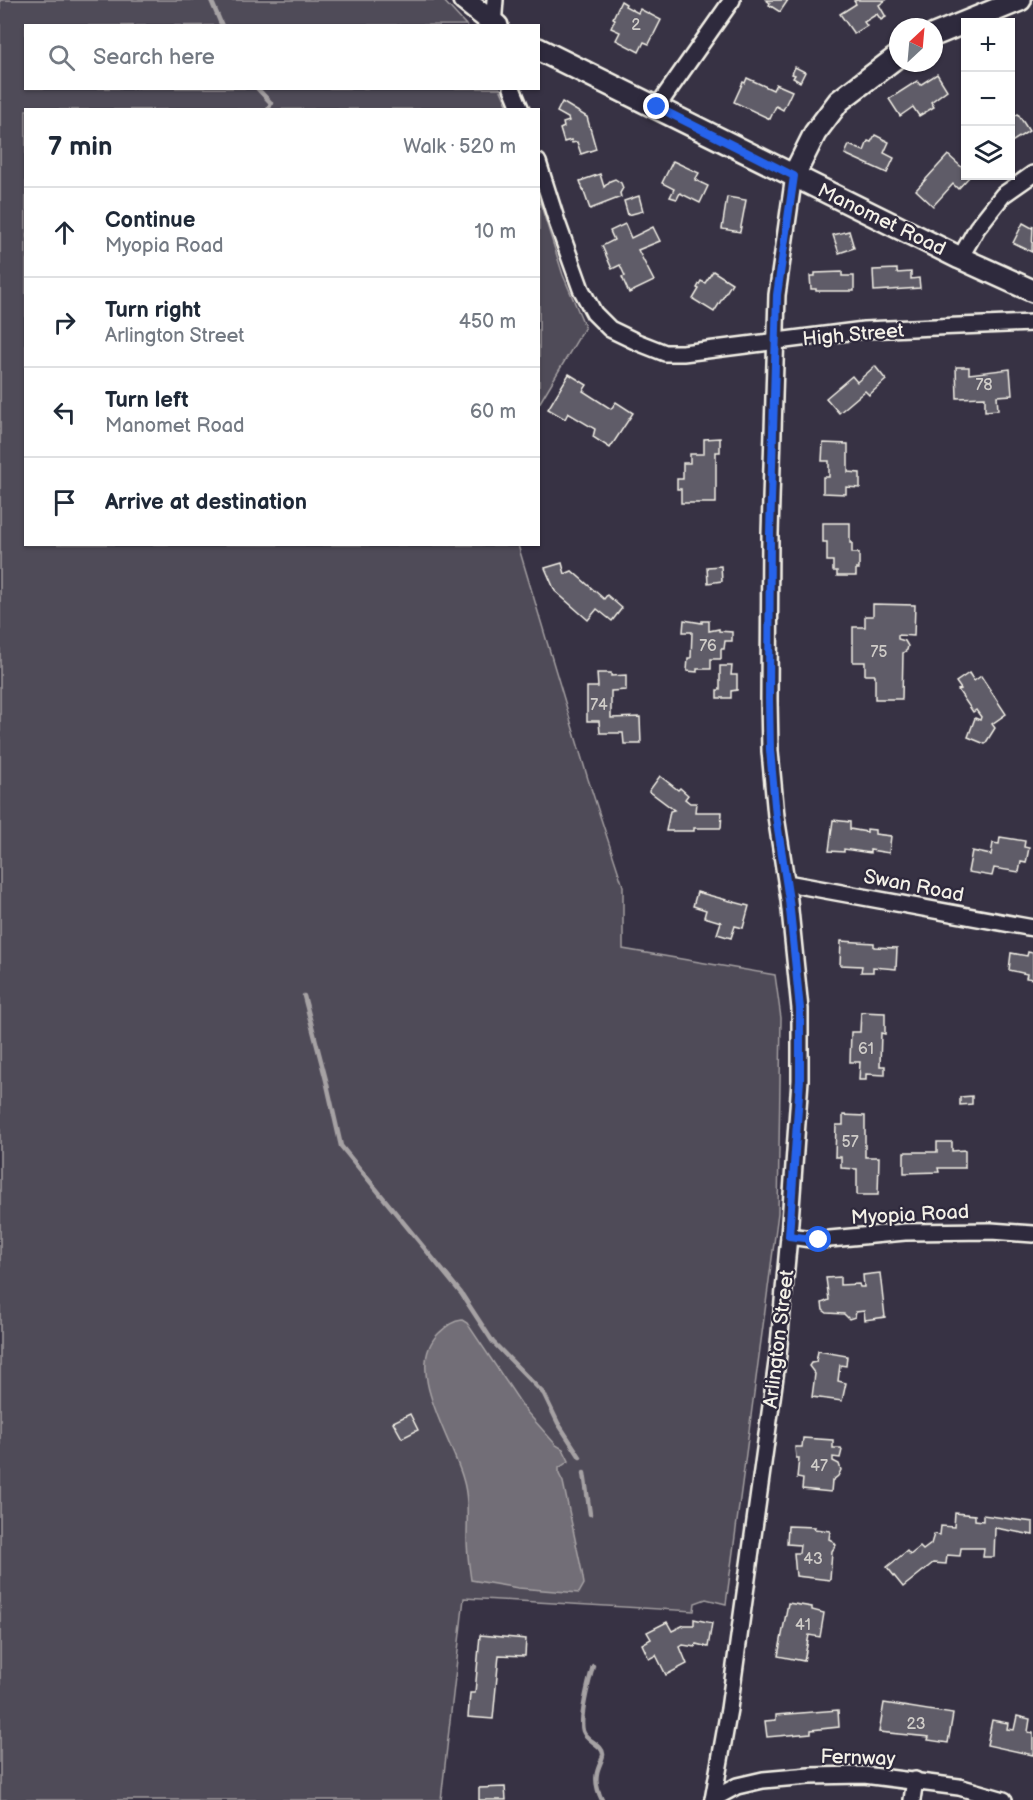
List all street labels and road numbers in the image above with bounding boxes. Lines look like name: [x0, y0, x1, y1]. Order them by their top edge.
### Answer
street label: Manomet Road: [814, 179, 950, 261]
street label: High Street: [801, 319, 905, 351]
street label: Swan Road: [862, 864, 966, 907]
street label: Myopia Road: [850, 1200, 970, 1230]
street label: Arlington Street: [759, 1268, 799, 1410]
street label: Fernway: [820, 1745, 896, 1771]

